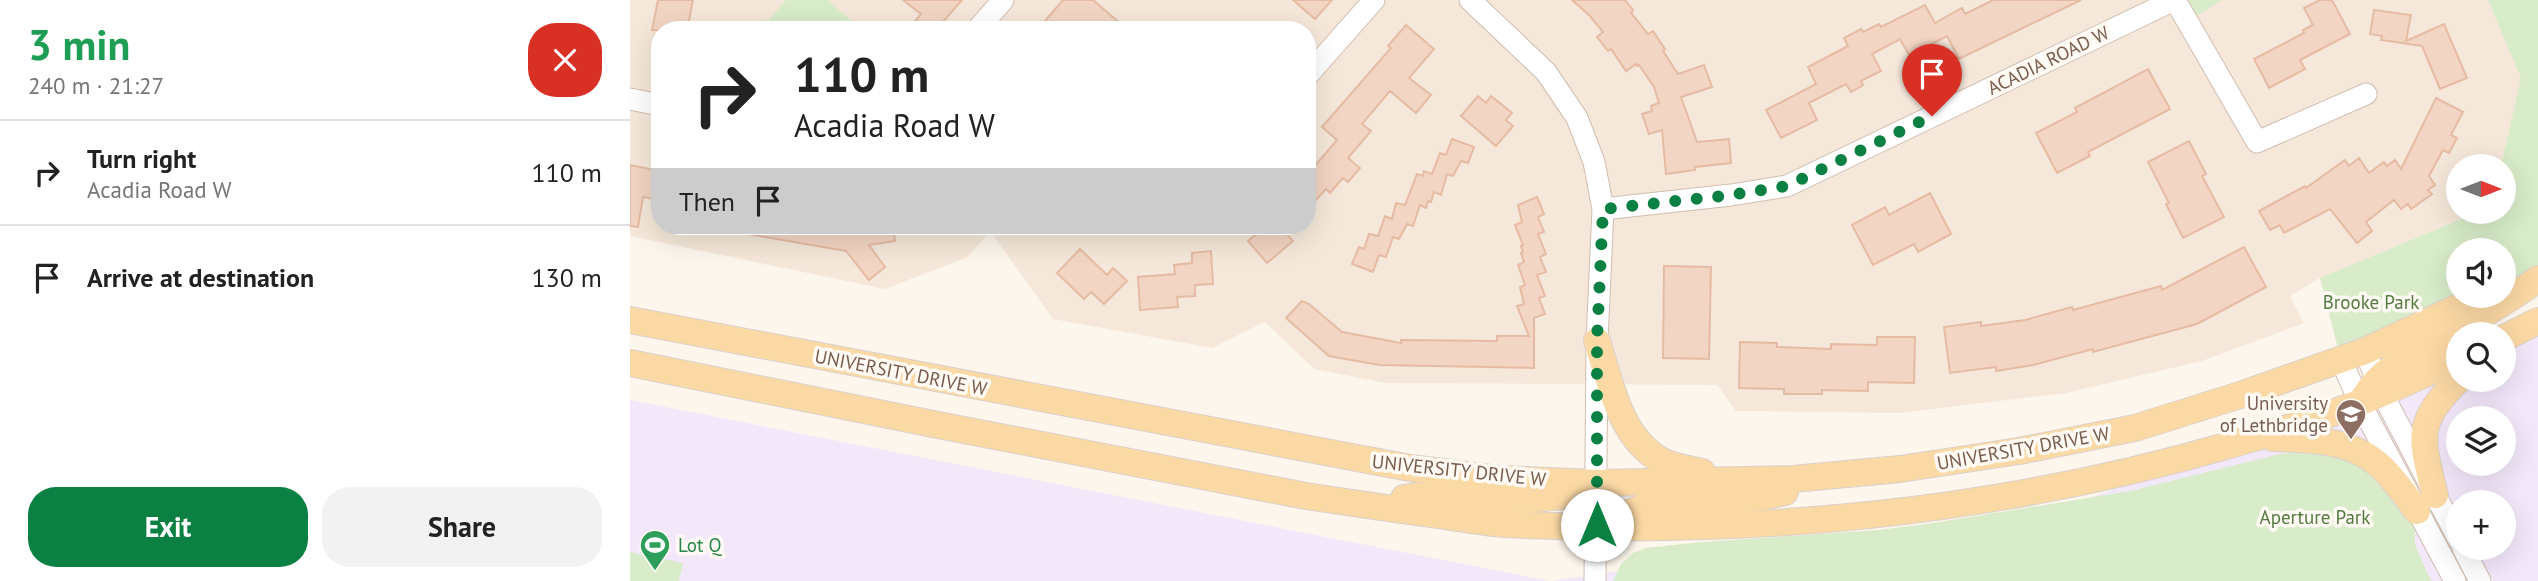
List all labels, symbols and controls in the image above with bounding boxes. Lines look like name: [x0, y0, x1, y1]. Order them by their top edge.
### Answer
text: 3 min: [28, 17, 130, 72]
street label: ACADIA ROAD W: [1983, 20, 2113, 100]
button: close: [528, 23, 602, 97]
text: 110 m: [794, 42, 929, 106]
pin: [1902, 44, 1962, 116]
icon: right: [679, 49, 770, 140]
icon: arrive: [1913, 55, 1951, 93]
text: 240 m · 21:27: [28, 71, 164, 100]
text: Acadia Road W: [794, 104, 995, 146]
text: Turn right: [87, 142, 196, 175]
icon: right: [28, 154, 66, 192]
north arrow: [2446, 154, 2516, 224]
map controls: [2446, 154, 2516, 560]
text: 110 m: [531, 156, 602, 189]
text: Acadia Road W: [87, 175, 231, 204]
icon: arrive: [749, 182, 787, 220]
text: Then: [679, 185, 735, 218]
button: sound: [2446, 238, 2516, 308]
icon: arrive: [28, 259, 66, 297]
text: Arrive at destination: [87, 261, 314, 294]
text: 130 m: [531, 261, 602, 294]
park label: Brooke Park: [2323, 290, 2419, 314]
button: search: [2446, 322, 2516, 392]
street label: UNIVERSITY DRIVE W: [813, 344, 989, 401]
place label: University of Lethbridge: [2220, 391, 2328, 437]
school or university icon: University of Lethbridge: [2334, 397, 2368, 441]
button: layers: [2446, 406, 2516, 476]
street label: UNIVERSITY DRIVE W: [1935, 421, 2111, 475]
street label: UNIVERSITY DRIVE W: [1371, 449, 1547, 491]
button: Exit: [28, 487, 308, 567]
button: Share: [322, 487, 602, 567]
position arrow: [1560, 488, 1634, 562]
button: +: [2446, 490, 2516, 560]
park label: Aperture Park: [2260, 505, 2370, 529]
sports icon: Lot Q: [638, 528, 672, 572]
place label: Lot Q: [678, 533, 722, 557]

